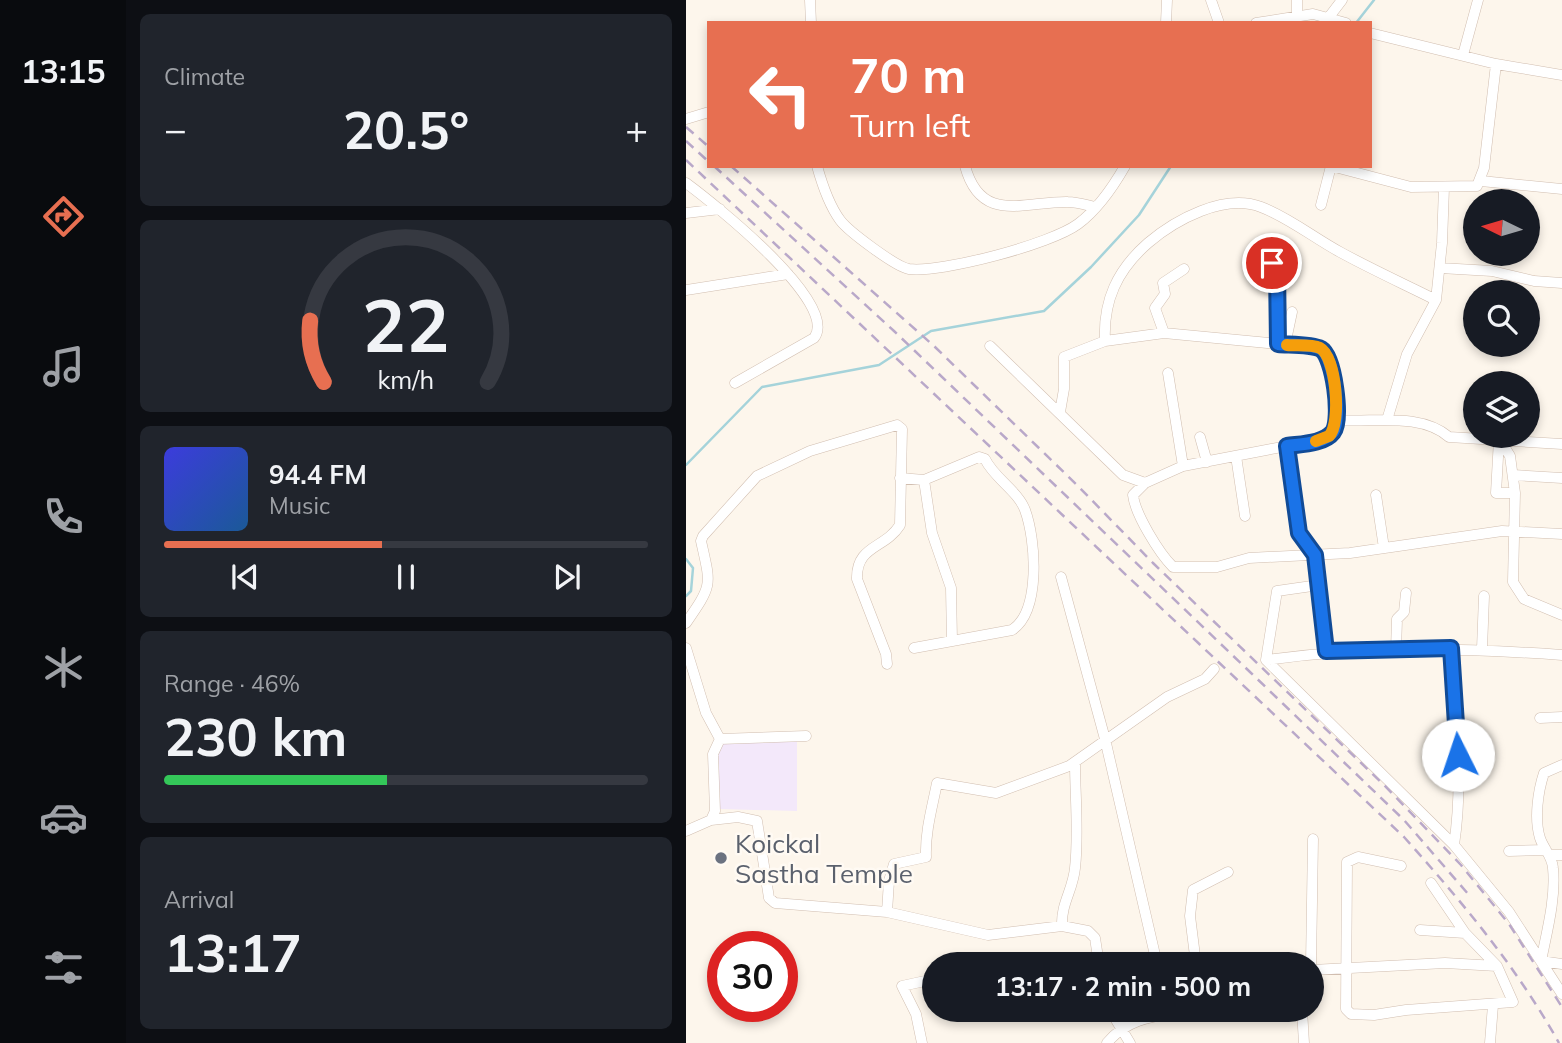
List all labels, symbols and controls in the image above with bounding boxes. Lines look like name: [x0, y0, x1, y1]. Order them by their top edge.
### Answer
text: 70 m: [850, 44, 966, 105]
icon: left: [735, 49, 826, 140]
text: 13:15: [21, 51, 105, 91]
text: Climate: [164, 62, 245, 91]
text: 20.5°: [343, 97, 469, 162]
text: −: [164, 105, 187, 153]
text: +: [625, 105, 648, 153]
text: Turn left: [850, 105, 970, 145]
north arrow: [1463, 189, 1540, 266]
map controls: [1463, 189, 1540, 448]
icon: directions: [39, 192, 88, 241]
pin: [1242, 233, 1302, 293]
icon: arrive: [1253, 244, 1291, 282]
text: 22: [362, 279, 450, 370]
button: search: [1463, 280, 1540, 357]
icon: music: [39, 342, 88, 391]
text: km/h: [378, 363, 434, 394]
button: layers: [1463, 371, 1540, 448]
text: 94.4 FM: [269, 458, 367, 491]
text: Music: [269, 491, 330, 520]
icon: phone: [39, 492, 88, 541]
icon: previous: [226, 558, 264, 596]
icon: pause: [387, 558, 425, 596]
icon: next: [548, 558, 586, 596]
icon: climate: [39, 643, 88, 692]
text: Range · 46%: [164, 669, 300, 698]
text: 230 km: [164, 704, 347, 769]
position arrow: [1421, 718, 1495, 792]
icon: car: [39, 793, 88, 842]
place label: Koickal Sastha Temple: [735, 827, 913, 890]
marker: Koickal Sastha Temple: [713, 850, 729, 866]
text: Arrival: [164, 885, 234, 914]
text: 13:17: [164, 920, 302, 985]
speed limit sign: 30: [707, 931, 798, 1022]
icon: filters: [39, 943, 88, 992]
text: 13:17 · 2 min · 500 m: [995, 970, 1251, 1003]

